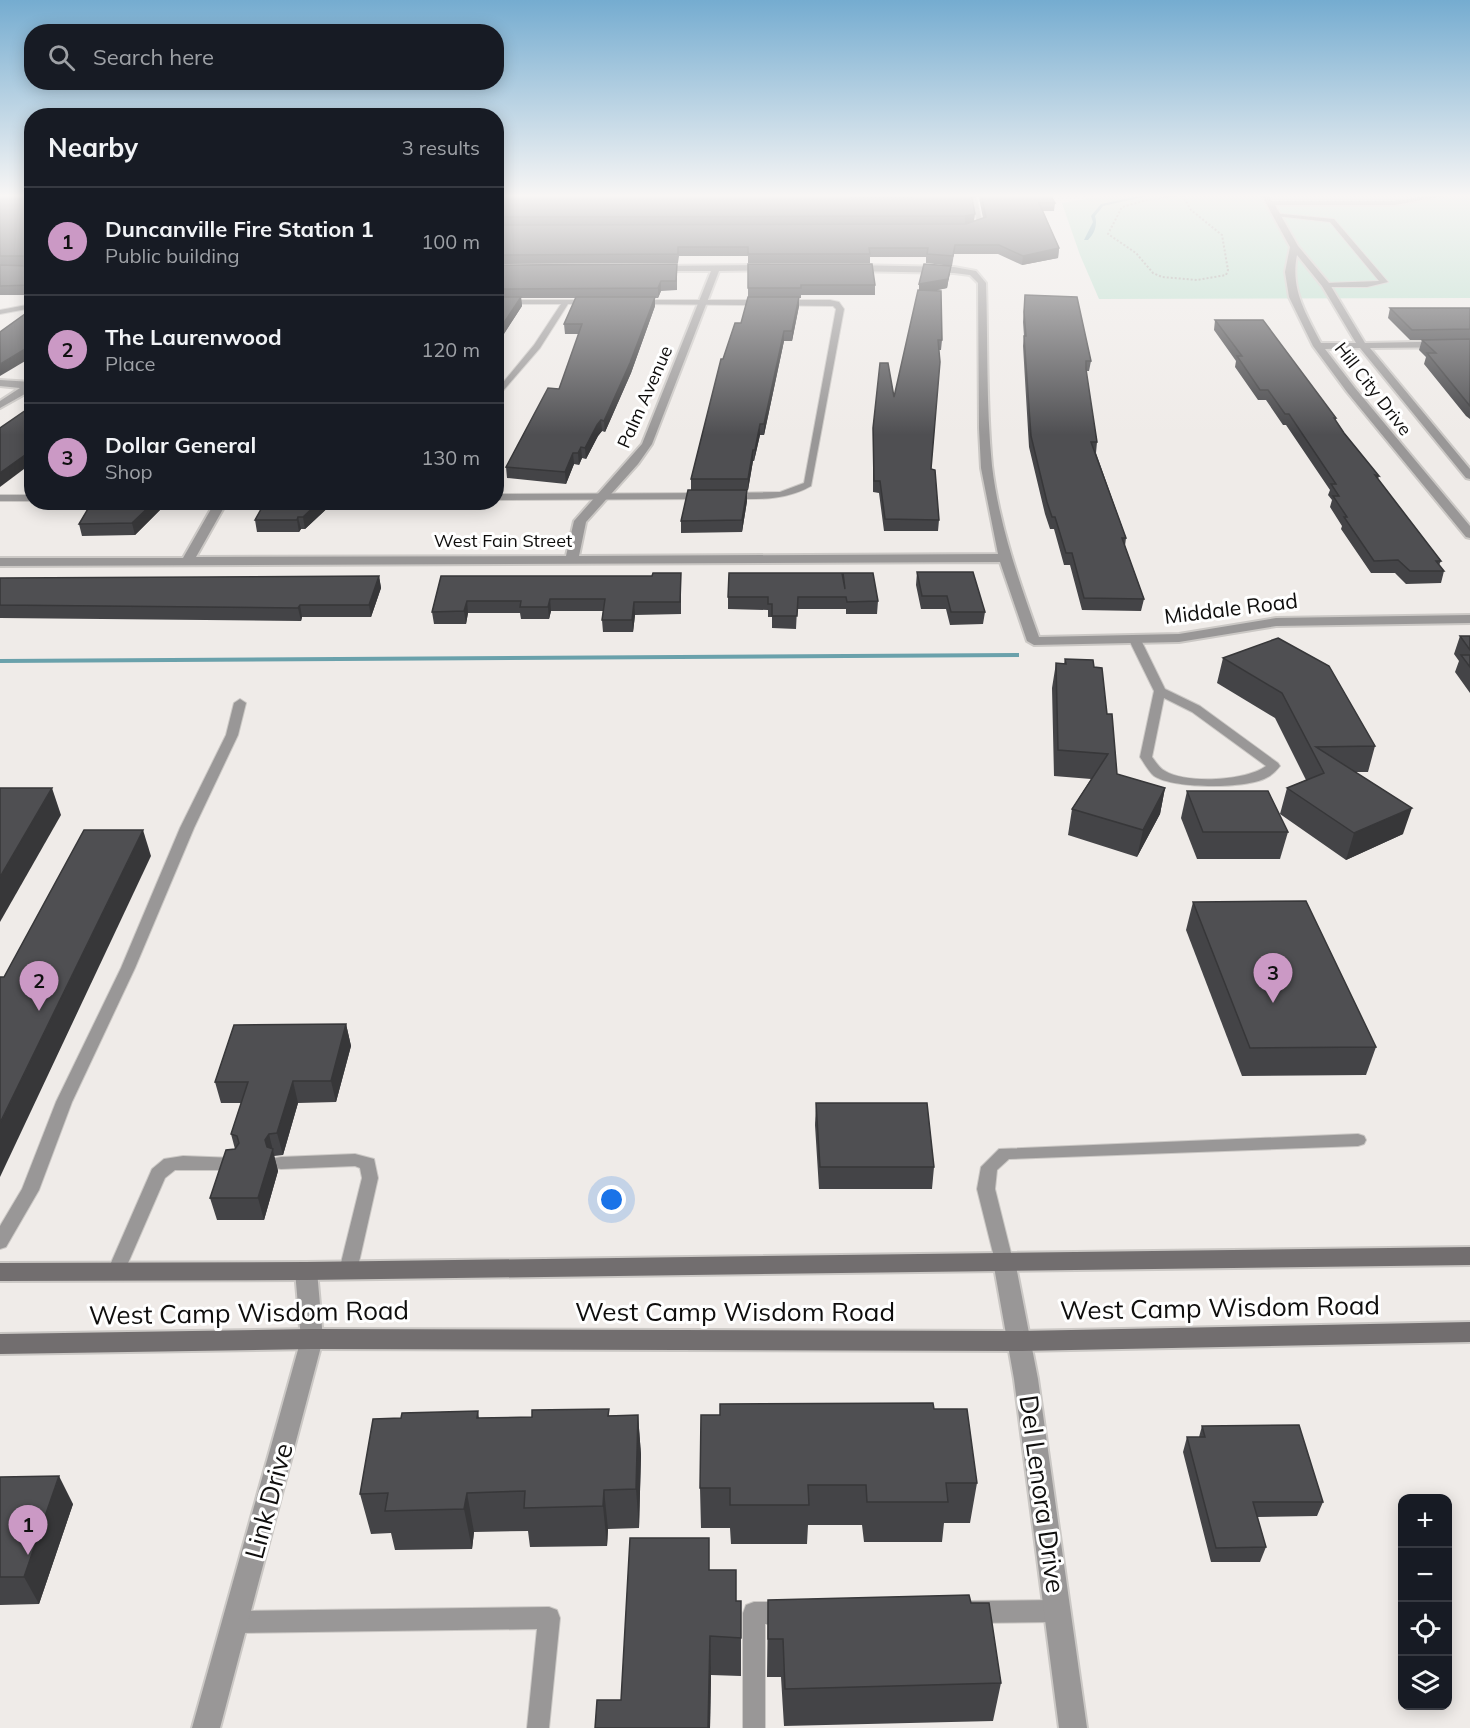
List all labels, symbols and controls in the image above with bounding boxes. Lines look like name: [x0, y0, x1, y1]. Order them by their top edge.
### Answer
search box: [24, 24, 504, 90]
icon: search: [45, 41, 78, 74]
text: Search here: [93, 43, 214, 71]
text: Nearby: [48, 131, 138, 164]
text: 3 results: [402, 135, 480, 160]
text: Duncanville Fire Station 1: [105, 215, 374, 243]
text: 1: [62, 229, 74, 254]
text: 100 m: [421, 229, 480, 254]
text: Public building: [105, 243, 240, 268]
text: The Laurenwood: [105, 323, 282, 351]
text: 2: [62, 337, 74, 362]
text: 120 m: [421, 337, 480, 362]
street label: Hill City Drive: [1330, 337, 1417, 440]
street label: Palm Avenue: [612, 342, 677, 452]
text: Place: [105, 351, 155, 376]
text: Dollar General: [105, 431, 256, 459]
text: 3: [62, 445, 74, 470]
text: 130 m: [421, 445, 480, 470]
text: Shop: [105, 459, 153, 484]
street label: West Fain Street: [434, 529, 572, 552]
street label: Middale Road: [1163, 587, 1299, 629]
pin: 3: [1254, 954, 1292, 1003]
pin: 2: [20, 962, 58, 1011]
your location: [597, 1185, 626, 1214]
street label: West Camp Wisdom Road: [1060, 1288, 1380, 1327]
street label: West Camp Wisdom Road: [89, 1293, 409, 1332]
street label: West Camp Wisdom Road: [575, 1295, 895, 1328]
street label: Del Lenora Drive: [1012, 1393, 1073, 1595]
street label: Link Drive: [237, 1439, 300, 1562]
map controls: [1398, 1494, 1452, 1710]
button: +: [1398, 1494, 1452, 1548]
pin: 1: [9, 1506, 48, 1555]
button: −: [1398, 1548, 1452, 1602]
button: locate: [1398, 1602, 1452, 1656]
button: layers: [1398, 1656, 1452, 1710]

